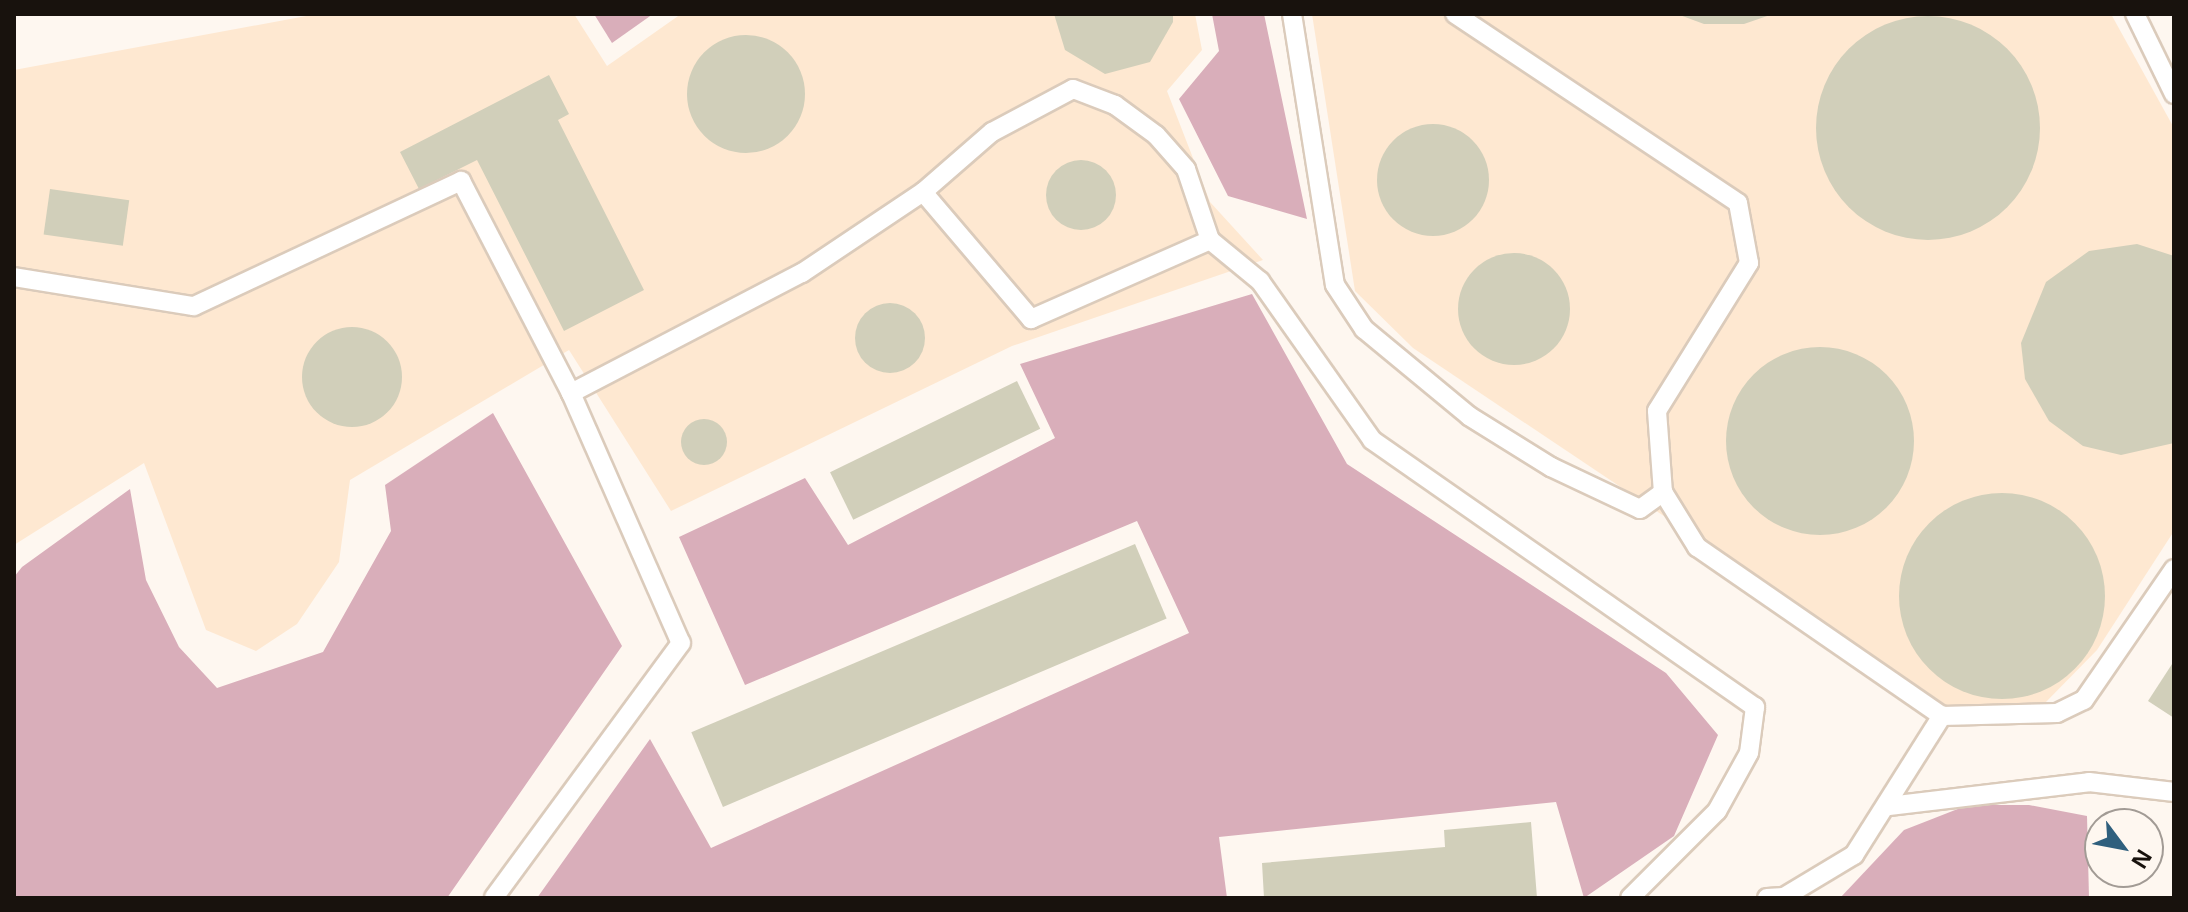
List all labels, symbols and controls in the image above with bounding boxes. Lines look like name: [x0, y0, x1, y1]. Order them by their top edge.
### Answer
north arrow: [2084, 808, 2164, 888]
text: N: [2125, 844, 2160, 875]

